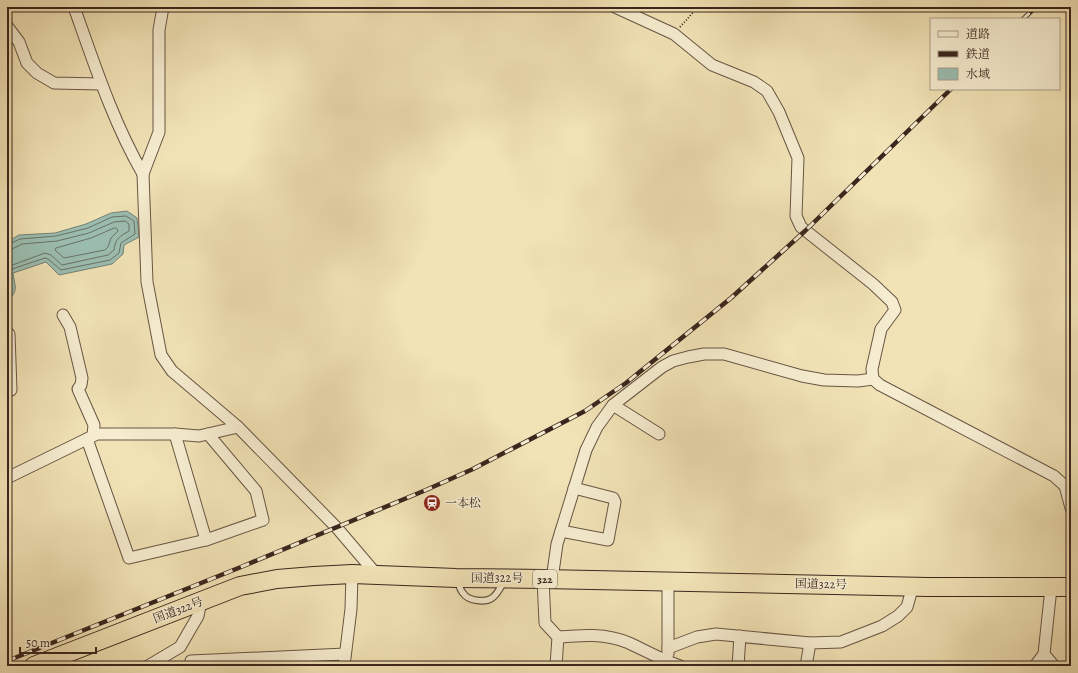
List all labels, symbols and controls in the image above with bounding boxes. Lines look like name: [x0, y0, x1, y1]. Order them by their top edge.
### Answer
legend: [930, 18, 1060, 90]
text: 道路: [966, 26, 990, 42]
text: 鉄道: [965, 46, 990, 62]
text: 水域: [966, 66, 990, 82]
station icon: 一本松: [422, 493, 442, 513]
place label: 一本松: [445, 495, 481, 511]
street label: 国道322号: [471, 570, 523, 586]
road number: 322: [533, 570, 557, 588]
street label: 国道322号: [795, 576, 847, 592]
street label: 国道322号: [151, 593, 205, 627]
scale bar: [20, 629, 96, 655]
text: 50 m: [26, 635, 50, 651]

